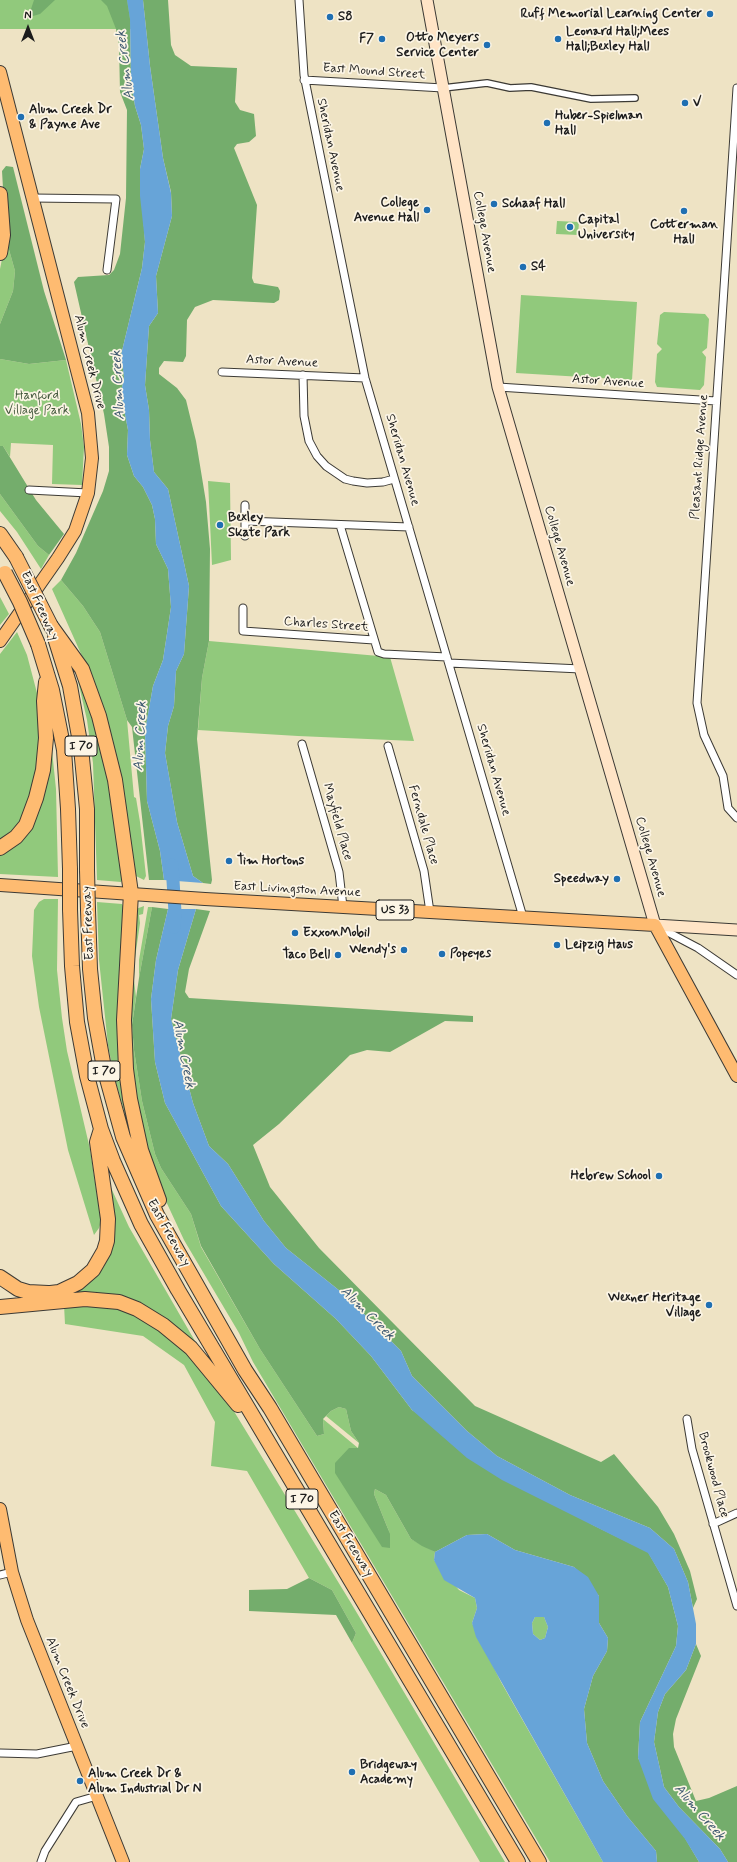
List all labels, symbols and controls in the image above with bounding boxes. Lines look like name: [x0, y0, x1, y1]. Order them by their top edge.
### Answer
place label: Ruff Memorial Learning Center: [520, 6, 702, 22]
north arrow: [8, 8, 48, 48]
text: N: [24, 9, 32, 23]
place label: S8: [338, 9, 353, 25]
marker: Ruff Memorial Learning Center: [705, 9, 715, 19]
marker: S8: [325, 12, 335, 22]
place label: Leonard Hall;Mees Hall;Bexley Hall: [566, 24, 669, 55]
water label: Alum Creek: [113, 29, 139, 101]
place label: Otto Meyers Service Center: [396, 30, 479, 61]
place label: F7: [359, 31, 374, 47]
marker: F7: [377, 34, 387, 44]
marker: Leonard Hall;Mees Hall;Bexley Hall: [553, 34, 563, 44]
marker: Otto Meyers Service Center: [482, 40, 492, 50]
street label: East Mound Street: [322, 61, 426, 83]
place label: V: [693, 95, 701, 111]
street label: Sheridan Avenue: [313, 97, 347, 193]
marker: V: [680, 98, 690, 108]
place label: Alum Creek Dr & Payne Ave: [29, 102, 112, 133]
place label: Huber-Spielman Hall: [555, 108, 643, 139]
marker: Alum Creek Dr & Payne Ave: [16, 112, 26, 122]
marker: Huber-Spielman Hall: [542, 118, 552, 128]
street label: College Avenue: [469, 190, 499, 274]
place label: College Avenue Hall: [354, 195, 419, 226]
place label: Schaaf Hall: [502, 196, 565, 212]
marker: Schaaf Hall: [489, 199, 499, 209]
marker: College Avenue Hall: [422, 205, 432, 215]
marker: Cotterman Hall: [679, 206, 689, 216]
place label: Capital University: [578, 212, 634, 243]
place label: Cotterman Hall: [650, 217, 718, 248]
marker: Capital University: [565, 222, 575, 232]
place label: S4: [531, 259, 546, 275]
marker: S4: [518, 262, 528, 272]
street label: Alum Creek Drive: [70, 313, 108, 411]
water label: Alum Creek: [109, 350, 129, 420]
street label: Astor Avenue: [245, 352, 319, 372]
street label: Astor Avenue: [571, 372, 645, 392]
park label: Hanford Village Park: [5, 388, 69, 419]
street label: Pleasant Ridge Avenue: [688, 394, 712, 520]
street label: Sheridan Avenue: [381, 412, 423, 508]
street label: College Avenue: [540, 504, 578, 588]
place label: Bexley Skate Park: [228, 510, 290, 541]
marker: Bexley Skate Park: [215, 520, 225, 530]
street label: East Freeway: [17, 569, 61, 643]
street label: Charles Street: [283, 614, 369, 636]
water label: Alum Creek: [131, 701, 151, 771]
street label: Sheridan Avenue: [472, 722, 514, 818]
road number: I 70: [65, 736, 97, 756]
street label: Mayfield Place: [319, 782, 355, 862]
street label: Ferndale Place: [404, 783, 442, 867]
street label: College Avenue: [631, 815, 669, 899]
place label: Tim Hortons: [237, 853, 304, 869]
marker: Tim Hortons: [224, 856, 234, 866]
place label: Speedway: [554, 871, 609, 887]
marker: Speedway: [612, 874, 622, 884]
street label: East Livingston Avenue: [233, 879, 361, 901]
street label: East Freeway: [80, 886, 98, 960]
road number: US 33: [376, 900, 414, 920]
place label: ExxonMobil: [303, 925, 369, 941]
marker: ExxonMobil: [290, 928, 300, 938]
place label: Leipzig Haus: [565, 937, 633, 953]
marker: Leipzig Haus: [552, 940, 562, 950]
place label: Wendy's: [350, 942, 396, 958]
marker: Wendy's: [399, 945, 409, 955]
place label: Popeyes: [450, 946, 491, 962]
place label: Taco Bell: [282, 947, 330, 963]
marker: Popeyes: [437, 949, 447, 959]
marker: Taco Bell: [333, 950, 343, 960]
water label: Alum Creek: [168, 1018, 198, 1090]
road number: I 70: [88, 1061, 120, 1081]
place label: Hebrew School: [571, 1168, 651, 1184]
marker: Hebrew School: [654, 1171, 664, 1181]
street label: East Freeway: [143, 1197, 193, 1269]
water label: Alum Creek: [336, 1283, 398, 1345]
place label: Wexner Heritage Village: [608, 1290, 701, 1321]
marker: Wexner Heritage Village: [704, 1300, 714, 1310]
street label: Brookwood Place: [694, 1430, 732, 1520]
road number: I 70: [286, 1489, 318, 1509]
street label: East Freeway: [324, 1508, 376, 1580]
street label: Alum Creek Drive: [42, 1635, 92, 1731]
place label: Bridgeway Academy: [360, 1757, 417, 1788]
place label: Alum Creek Dr & Alum Industrial Dr N: [88, 1766, 201, 1797]
marker: Bridgeway Academy: [347, 1767, 357, 1777]
marker: Alum Creek Dr & Alum Industrial Dr N: [75, 1776, 85, 1786]
water label: Alum Creek: [670, 1781, 728, 1845]

